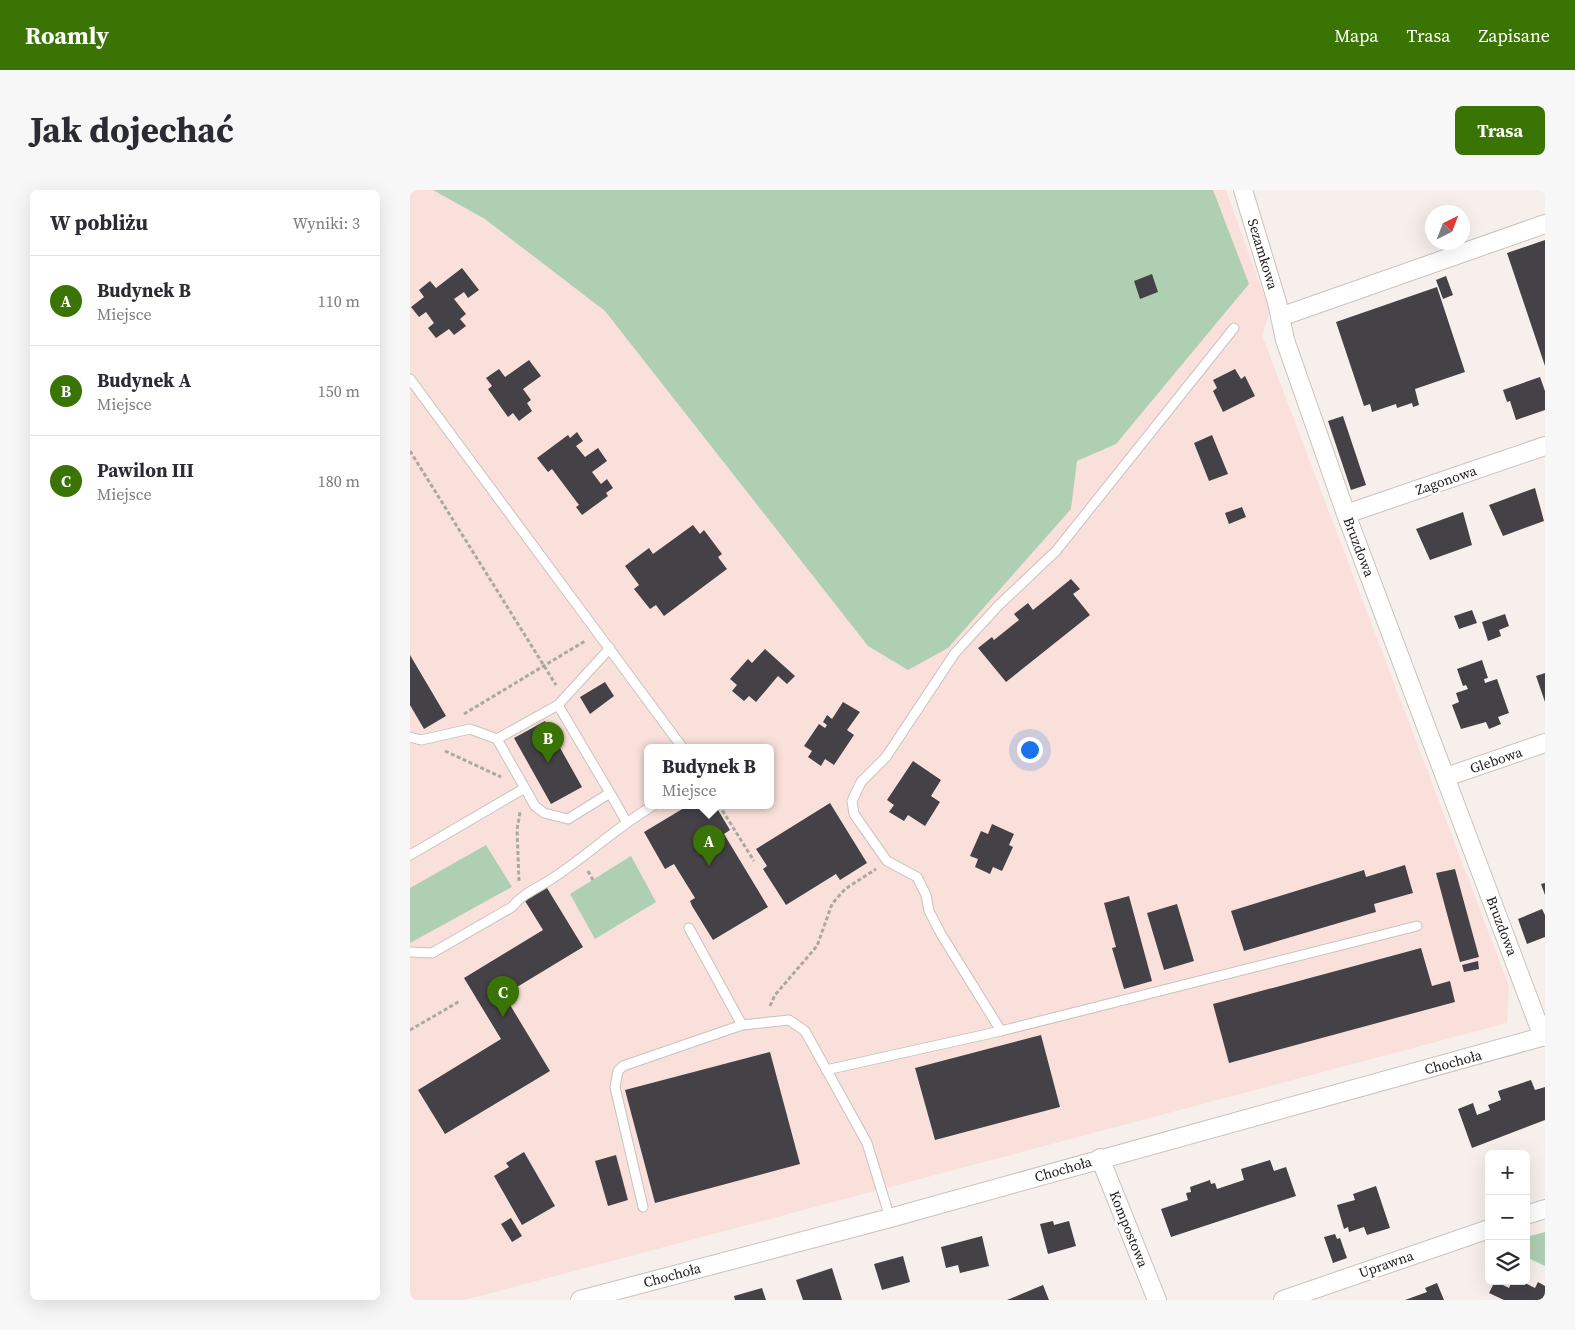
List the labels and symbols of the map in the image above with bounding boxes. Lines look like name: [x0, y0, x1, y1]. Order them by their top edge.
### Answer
north arrow: [1425, 205, 1470, 250]
street label: Sezamkowa: [1243, 216, 1283, 293]
street label: Zagonowa: [1413, 460, 1480, 500]
street label: Bruzdowa: [1338, 514, 1380, 581]
pin: B: [532, 722, 564, 763]
your location: [1017, 737, 1043, 763]
street label: Glebowa: [1467, 741, 1526, 778]
pin: A: [693, 825, 725, 866]
street label: Bruzdowa: [1481, 893, 1523, 960]
pin: C: [487, 976, 519, 1017]
street label: Chochoła: [1422, 1045, 1485, 1079]
street label: Chochoła: [1032, 1151, 1095, 1187]
street label: Kompostowa: [1105, 1188, 1154, 1271]
street label: Uprawna: [1356, 1245, 1417, 1283]
street label: Chochoła: [641, 1258, 704, 1292]

